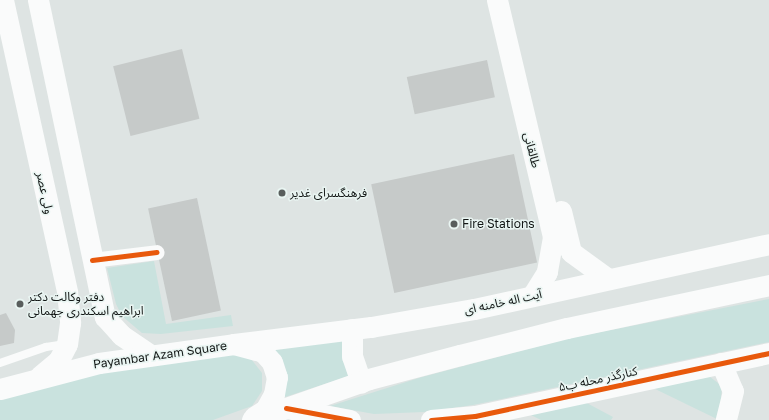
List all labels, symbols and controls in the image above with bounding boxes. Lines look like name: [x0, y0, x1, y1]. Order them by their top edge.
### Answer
street label: طالقانی: [521, 131, 543, 169]
street label: ولی عصر: [34, 171, 56, 215]
place label: فرهنگسرای غدیر: [290, 186, 367, 200]
marker: فرهنگسرای غدیر: [277, 188, 287, 198]
place label: Fire Stations: [462, 217, 535, 231]
marker: Fire Stations: [449, 219, 459, 229]
street label: آیت اله خامنه ای: [463, 287, 543, 317]
place label: دفتر وکالت دکتر ابراهیم اسکندری جهمانی: [28, 290, 144, 318]
marker: دفتر وکالت دکتر ابراهیم اسکندری جهمانی: [15, 299, 25, 309]
street label: Payambar Azam Square: [92, 338, 228, 372]
street label: کنارگذر محله ب۵: [557, 364, 639, 394]

